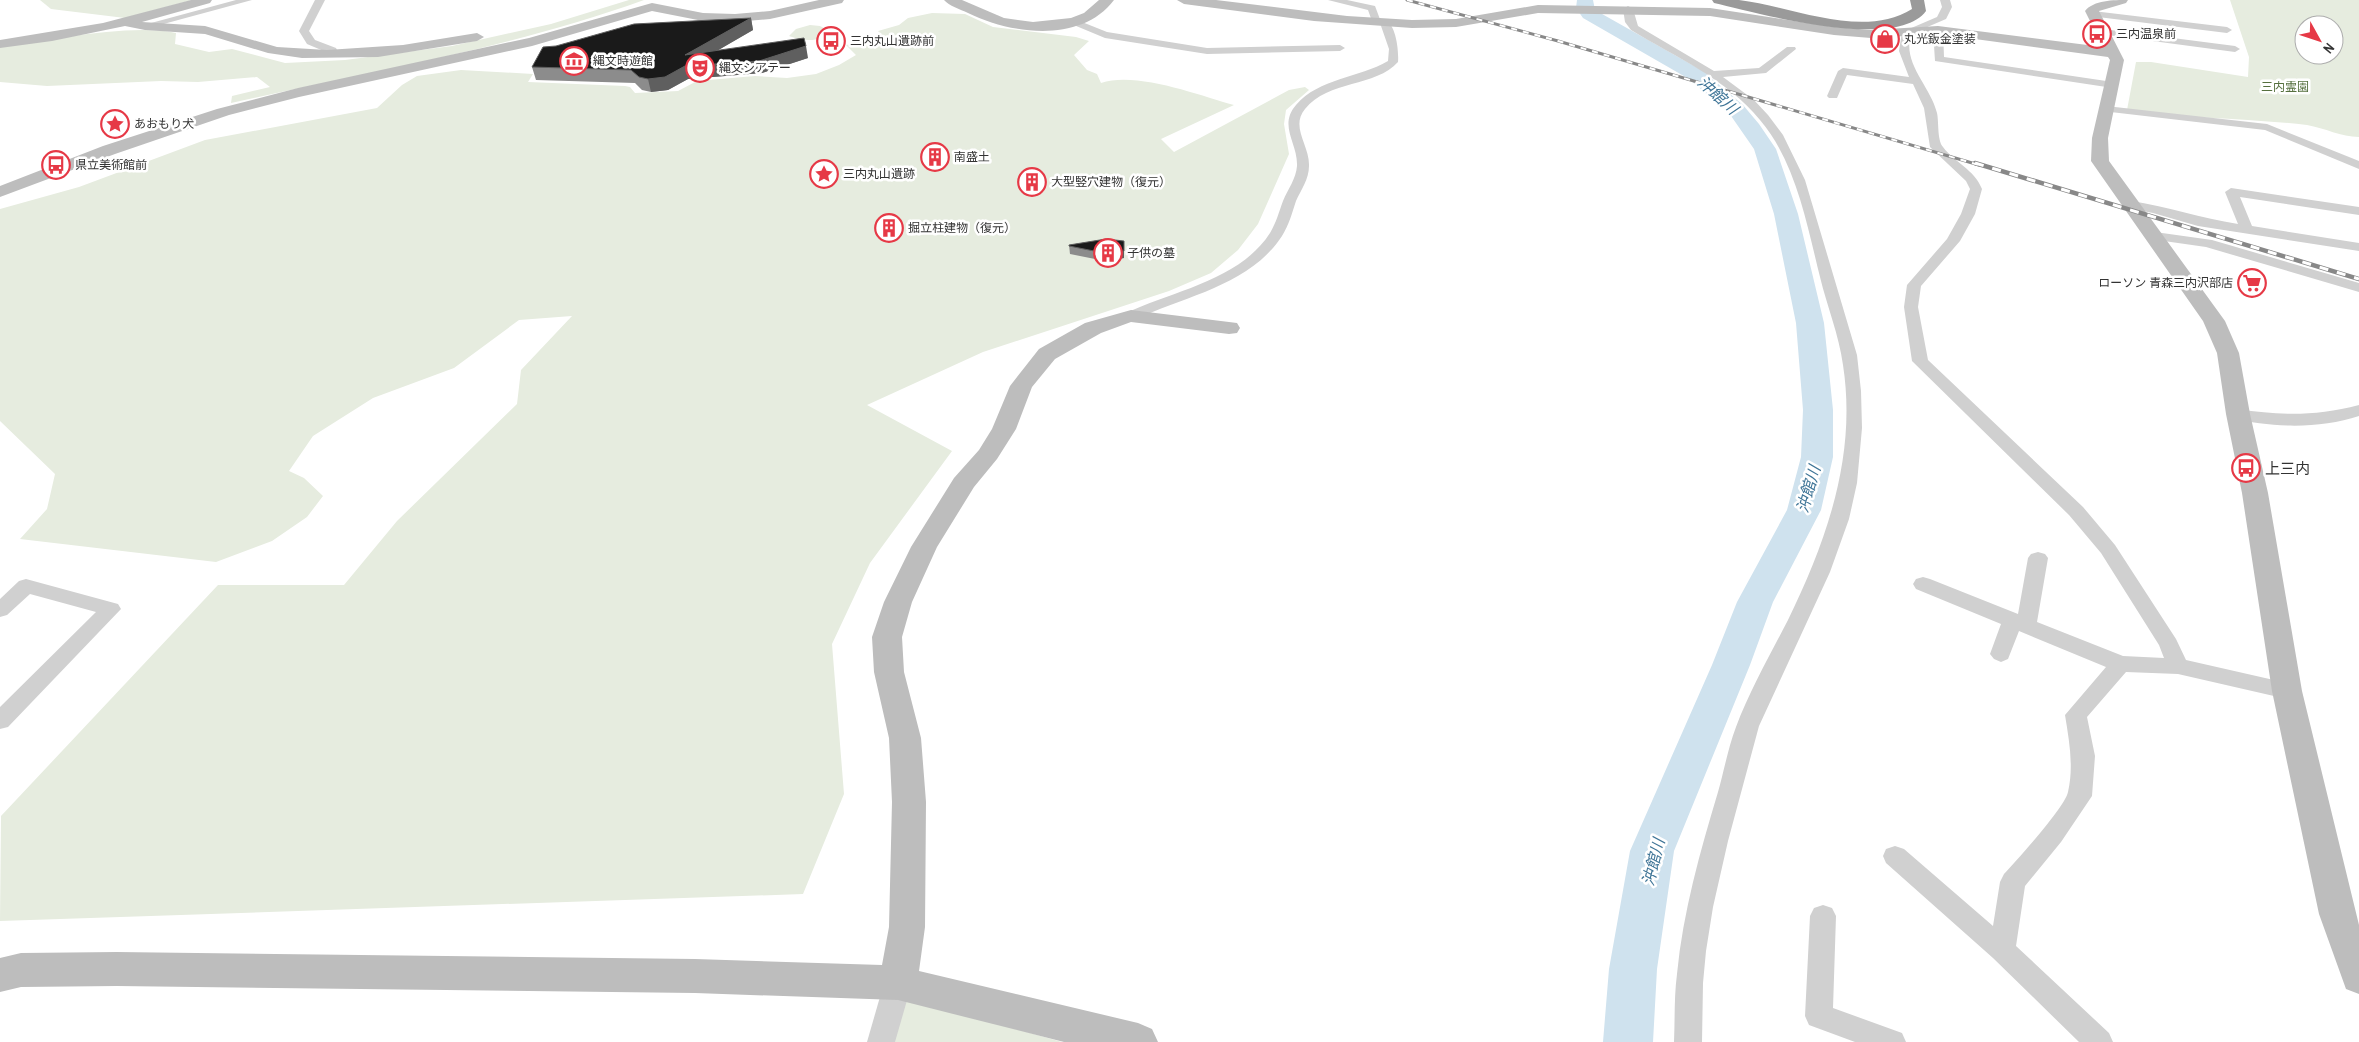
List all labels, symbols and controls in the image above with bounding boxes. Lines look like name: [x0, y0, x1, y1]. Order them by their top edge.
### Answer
north arrow: [2294, 15, 2344, 65]
bus stop icon: 三内温泉前: [2082, 19, 2112, 49]
shop icon: 丸光鈑金塗装: [1870, 24, 1900, 54]
bus stop icon: 三内丸山遺跡前: [816, 26, 846, 56]
place label: 三内温泉前: [2116, 26, 2176, 42]
place label: 丸光鈑金塗装: [1904, 31, 1976, 47]
place label: 三内丸山遺跡前: [850, 33, 934, 49]
text: N: [2319, 39, 2339, 57]
museum icon: 縄文時遊館: [559, 46, 589, 76]
place label: 縄文時遊館: [593, 53, 653, 69]
theatre icon: 縄文シアテー: [685, 53, 715, 83]
place label: 縄文シアテー: [719, 60, 791, 76]
water label: 沖館川: [1693, 71, 1745, 121]
park label: 三内霊園: [2261, 79, 2309, 95]
place icon: あおもり犬: [100, 109, 130, 139]
place label: あおもり犬: [134, 116, 194, 132]
building icon: 南盛土: [920, 142, 950, 172]
place label: 南盛土: [954, 149, 990, 165]
bus stop icon: 県立美術館前: [41, 150, 71, 180]
place label: 県立美術館前: [75, 157, 147, 173]
place icon: 三内丸山遺跡: [809, 159, 839, 189]
place label: 三内丸山遺跡: [843, 166, 915, 182]
building icon: 大型竪穴建物（復元）: [1017, 167, 1047, 197]
place label: 大型竪穴建物（復元）: [1051, 174, 1171, 190]
building icon: 掘立柱建物（復元）: [874, 213, 904, 243]
place label: 掘立柱建物（復元）: [908, 220, 1016, 236]
building icon: 子供の墓: [1093, 238, 1123, 268]
place label: 子供の墓: [1127, 245, 1175, 261]
supermarket icon: ローソン 青森三内沢部店: [2237, 268, 2267, 298]
place label: ローソン 青森三内沢部店: [2098, 275, 2233, 291]
bus stop icon: 上三内: [2231, 453, 2261, 483]
place label: 上三内: [2265, 458, 2310, 479]
water label: 沖館川: [1791, 461, 1826, 515]
water label: 沖館川: [1637, 834, 1670, 888]

